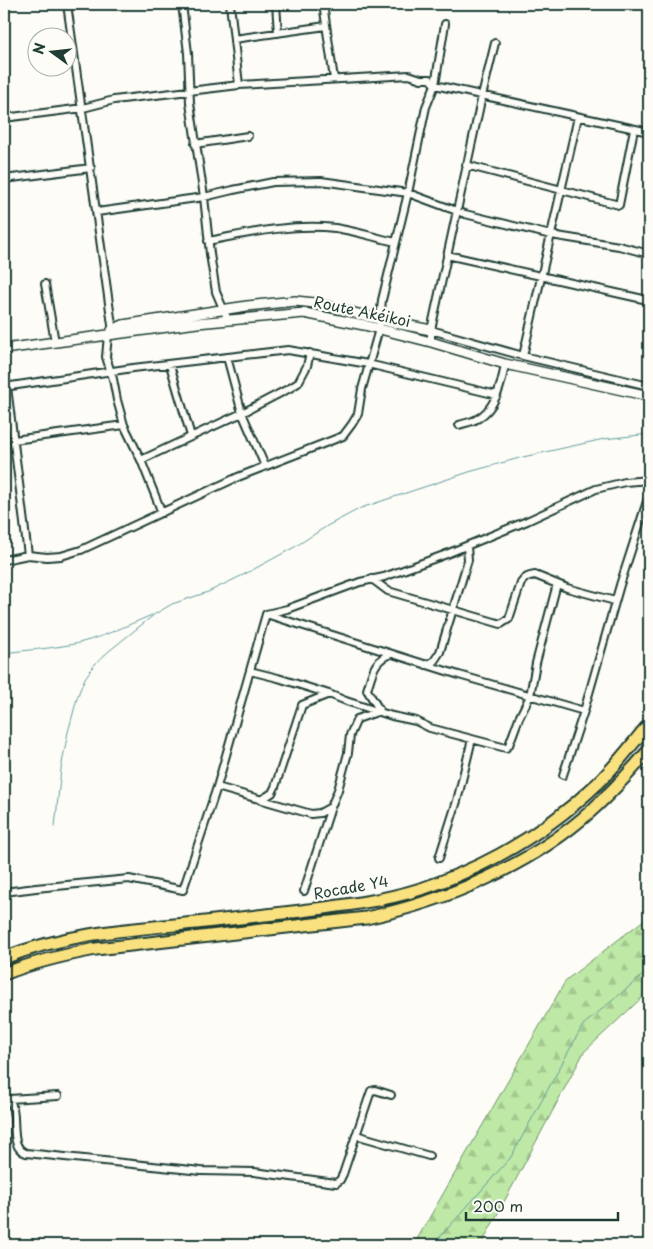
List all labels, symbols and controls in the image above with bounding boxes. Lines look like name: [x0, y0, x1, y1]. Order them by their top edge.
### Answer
north arrow: [28, 28, 78, 78]
text: N: [27, 40, 51, 57]
street label: Route Akéikoi: [312, 289, 413, 332]
street label: Rocade Y4: [311, 869, 390, 904]
scale bar: [466, 1189, 618, 1221]
text: 200 m: [473, 1194, 523, 1217]

